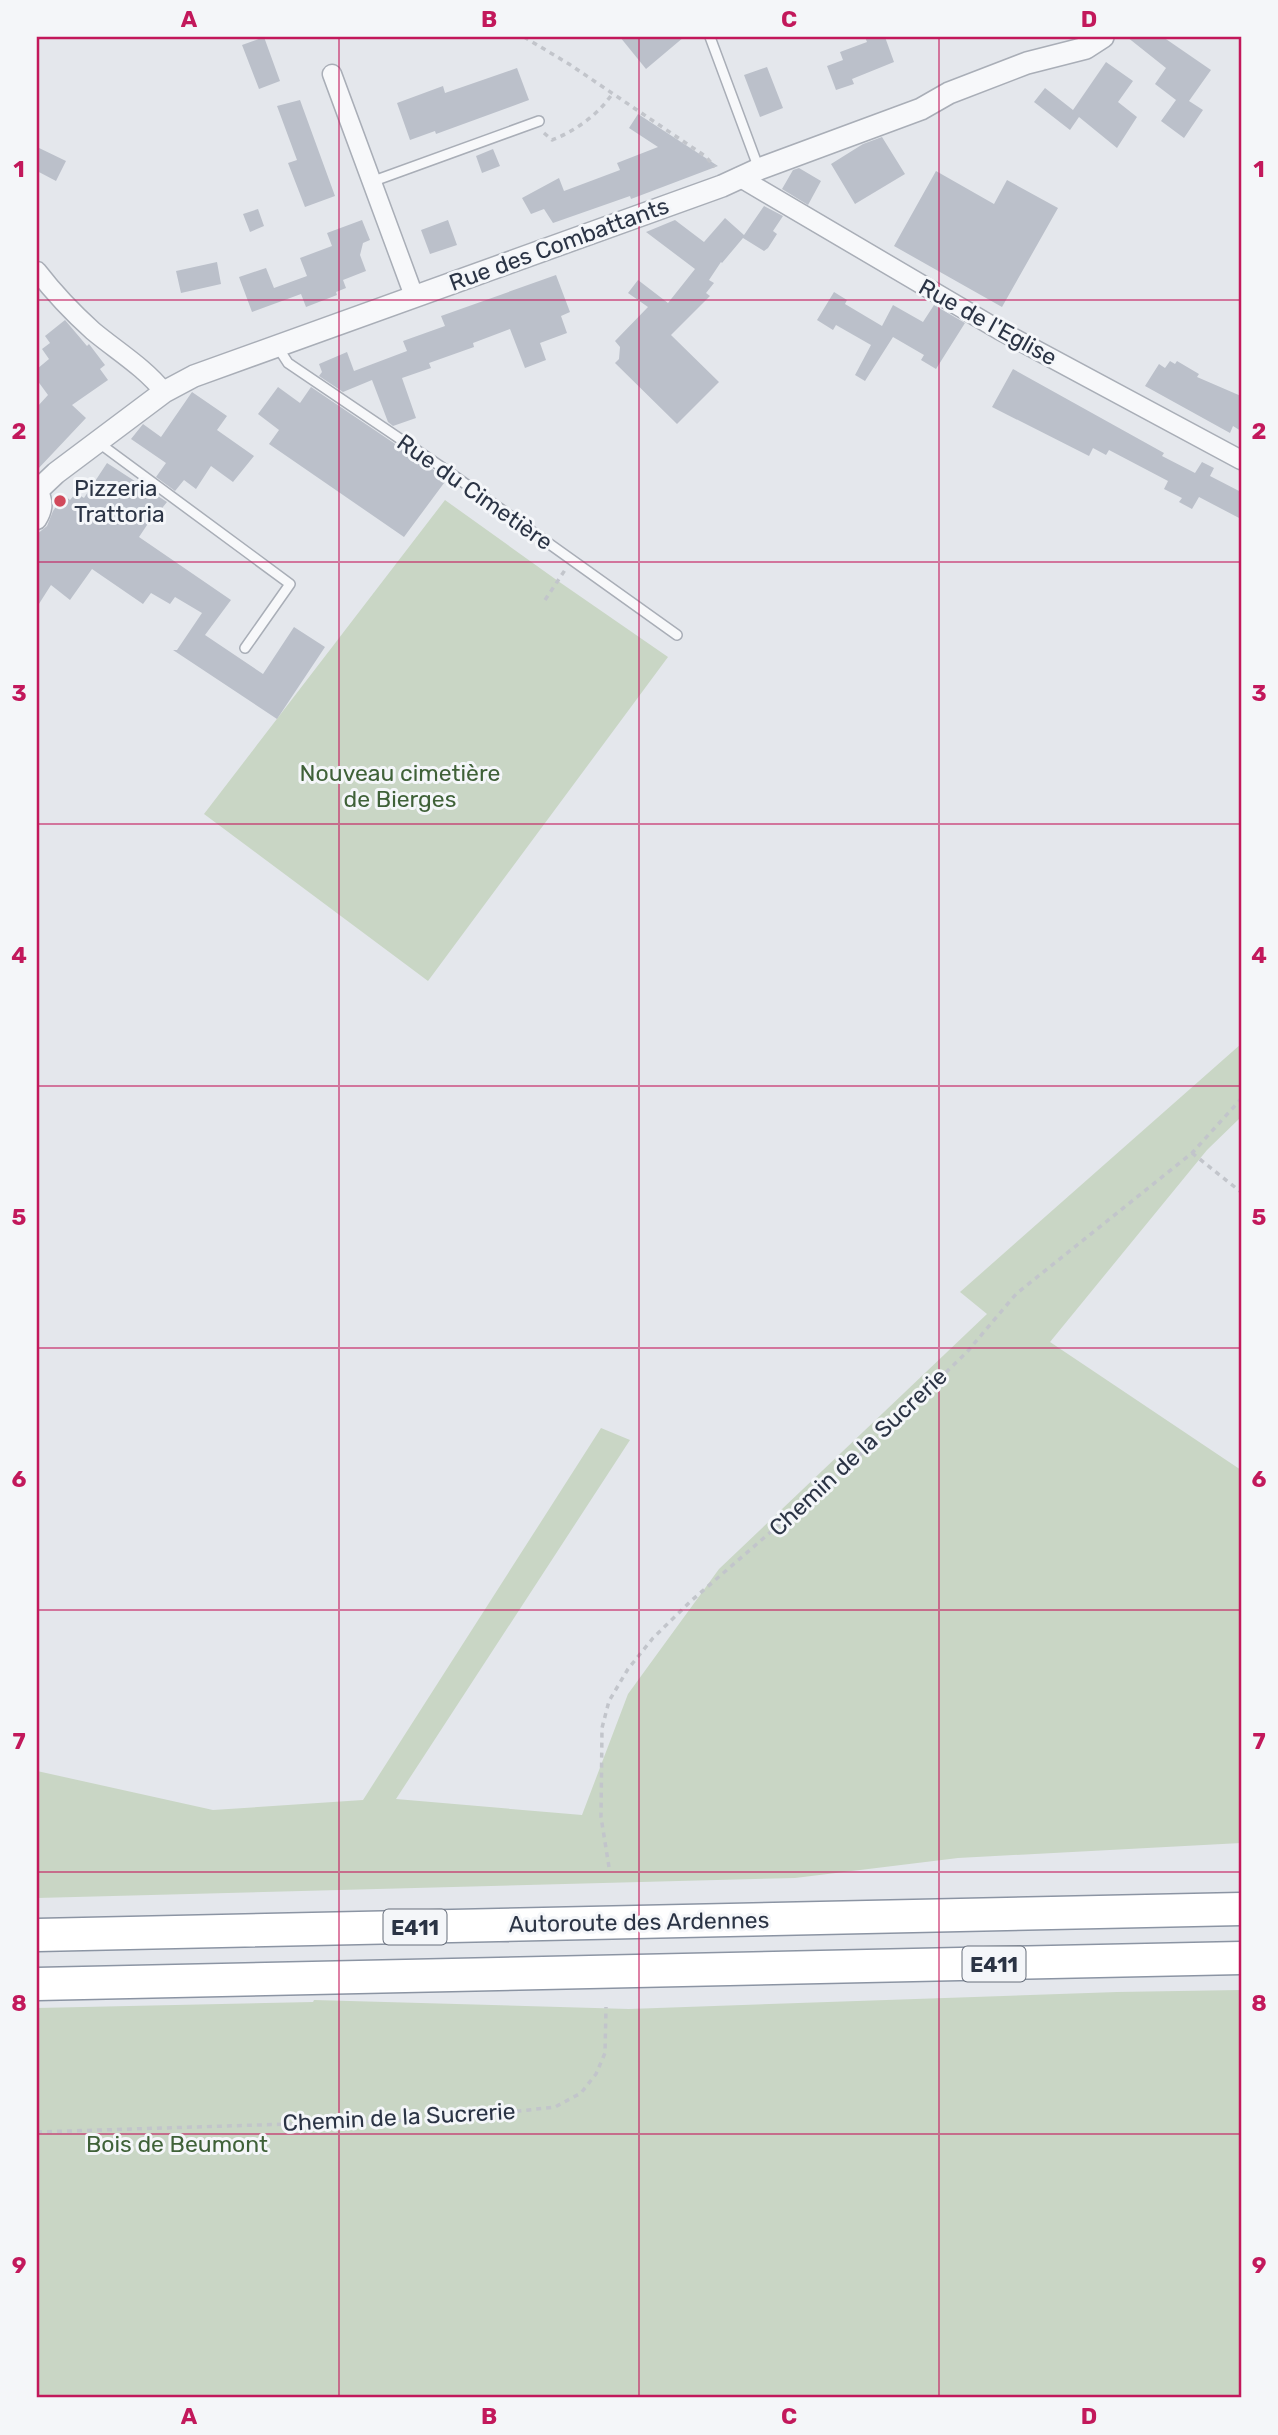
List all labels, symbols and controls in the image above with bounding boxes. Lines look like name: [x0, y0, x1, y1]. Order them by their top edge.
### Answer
text: A: [181, 5, 198, 33]
text: B: [481, 5, 497, 33]
text: C: [781, 5, 797, 33]
text: D: [1081, 5, 1097, 33]
text: 1: [13, 155, 25, 183]
text: 1: [1253, 155, 1265, 183]
street label: Rue des Combattants: [445, 191, 673, 297]
street label: Rue de l'Eglise: [914, 273, 1062, 371]
text: 2: [12, 417, 26, 445]
text: 2: [1252, 417, 1266, 445]
street label: Rue du Cimetière: [392, 428, 558, 556]
place label: Pizzeria Trattoria: [74, 474, 165, 528]
marker: Pizzeria Trattoria: [52, 493, 68, 509]
text: 3: [11, 679, 27, 707]
text: 3: [1251, 679, 1267, 707]
park label: Nouveau cimetière de Bierges: [300, 759, 500, 813]
text: 4: [11, 941, 27, 969]
text: 4: [1251, 941, 1267, 969]
text: 5: [12, 1203, 27, 1231]
text: 5: [1252, 1203, 1267, 1231]
street label: Chemin de la Sucrerie: [763, 1362, 953, 1542]
text: 6: [12, 1465, 27, 1493]
text: 6: [1252, 1465, 1267, 1493]
text: 7: [12, 1727, 26, 1755]
text: 7: [1252, 1727, 1266, 1755]
street label: Autoroute des Ardennes: [508, 1906, 770, 1938]
road number: E411: [384, 1910, 446, 1944]
road number: E411: [962, 1946, 1026, 1982]
text: 8: [11, 1989, 27, 2017]
text: 8: [1251, 1989, 1267, 2017]
street label: Chemin de la Sucrerie: [282, 2097, 516, 2137]
park label: Bois de Beumont: [86, 2130, 268, 2158]
text: 9: [12, 2251, 26, 2279]
text: 9: [1252, 2251, 1266, 2279]
text: A: [181, 2402, 198, 2430]
text: B: [481, 2402, 497, 2430]
text: C: [781, 2402, 797, 2430]
text: D: [1081, 2402, 1097, 2430]

